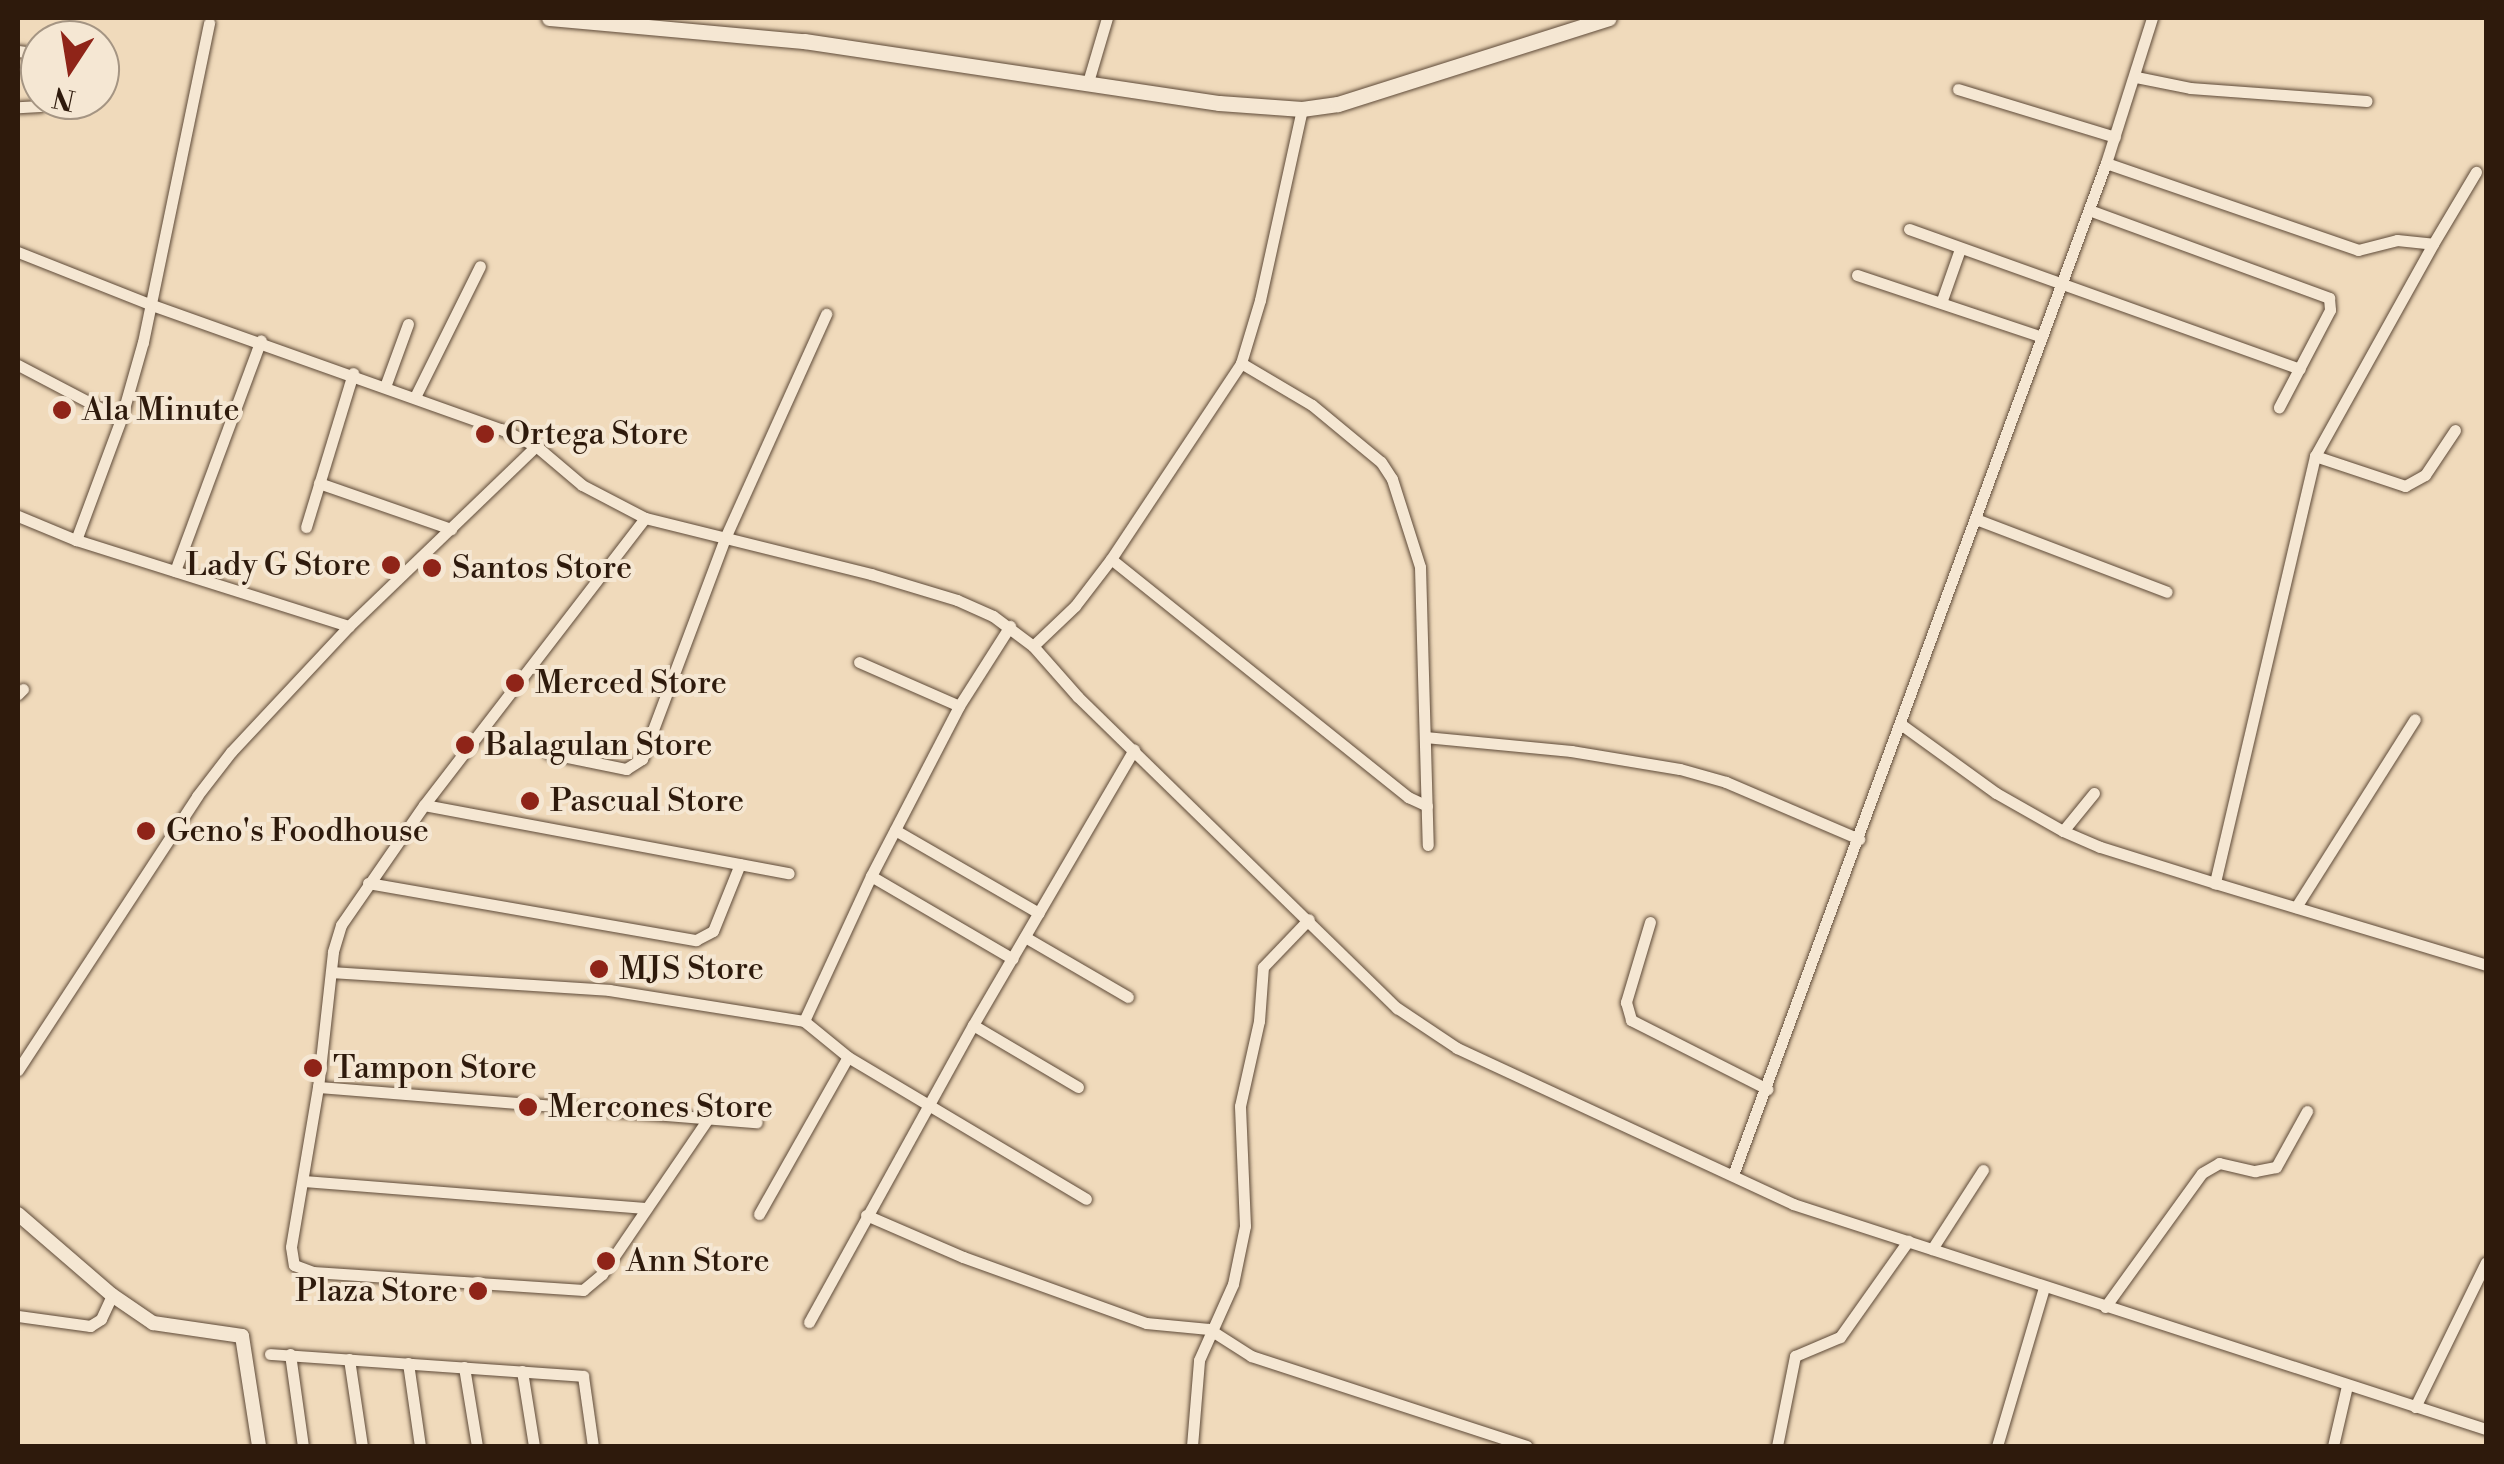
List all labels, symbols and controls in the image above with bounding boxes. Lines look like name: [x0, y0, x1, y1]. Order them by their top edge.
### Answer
north arrow: [20, 20, 120, 120]
text: N: [50, 78, 79, 117]
place label: Ala Minute: [82, 391, 240, 429]
marker: Ala Minute: [51, 399, 73, 421]
place label: Ortega Store: [505, 415, 688, 453]
marker: Ortega Store: [474, 423, 496, 445]
place label: Lady G Store: [186, 546, 371, 584]
place label: Santos Store: [452, 549, 632, 587]
marker: Lady G Store: [380, 554, 402, 576]
marker: Santos Store: [421, 557, 443, 579]
place label: Merced Store: [535, 664, 727, 702]
marker: Merced Store: [504, 672, 526, 694]
place label: Balagulan Store: [485, 726, 713, 764]
marker: Balagulan Store: [454, 734, 476, 756]
place label: Pascual Store: [550, 782, 744, 820]
marker: Pascual Store: [519, 790, 541, 812]
place label: Geno's Foodhouse: [166, 812, 429, 850]
marker: Geno's Foodhouse: [135, 820, 157, 842]
place label: MJS Store: [619, 950, 764, 988]
marker: MJS Store: [588, 958, 610, 980]
place label: Tampon Store: [333, 1049, 537, 1087]
marker: Tampon Store: [302, 1057, 324, 1079]
place label: Mercones Store: [548, 1088, 773, 1126]
marker: Mercones Store: [517, 1096, 539, 1118]
place label: Ann Store: [626, 1242, 770, 1280]
marker: Ann Store: [595, 1250, 617, 1272]
place label: Plaza Store: [295, 1272, 458, 1310]
marker: Plaza Store: [467, 1280, 489, 1302]

